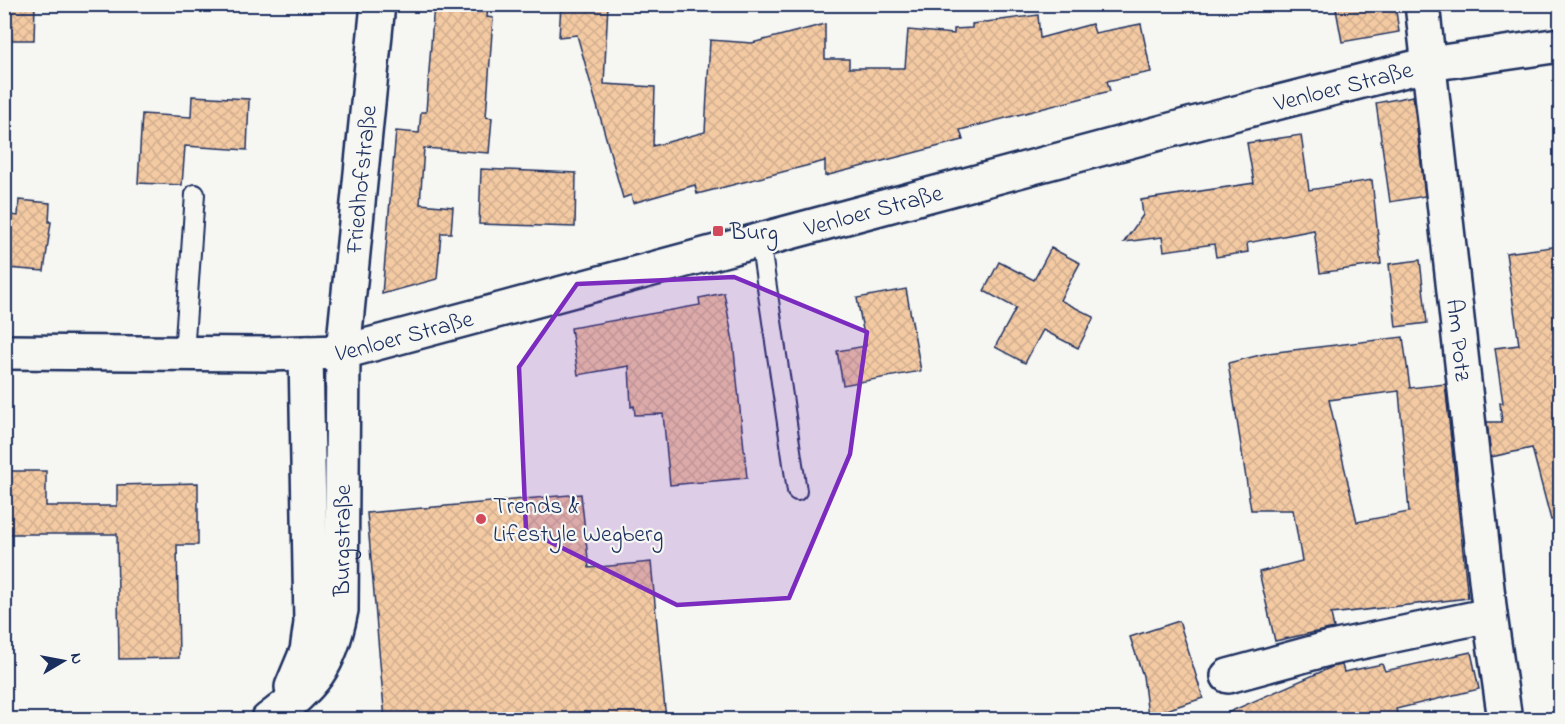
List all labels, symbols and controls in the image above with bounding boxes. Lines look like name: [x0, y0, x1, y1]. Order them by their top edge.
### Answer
street label: Venloer Straße: [1270, 54, 1417, 123]
street label: Friedhofstraße: [338, 104, 388, 256]
street label: Venloer Straße: [800, 177, 947, 248]
place label: Burg: [729, 216, 778, 251]
marker: Burg: [711, 224, 725, 238]
street label: Am Potz: [1435, 297, 1479, 384]
street label: Venloer Straße: [334, 303, 478, 372]
street label: Burgstraße: [326, 484, 362, 598]
place label: Trends & Lifestyle Wegberg: [493, 490, 663, 554]
marker: Trends & Lifestyle Wegberg: [474, 512, 488, 526]
north arrow: [33, 631, 93, 691]
text: N: [63, 651, 89, 666]

